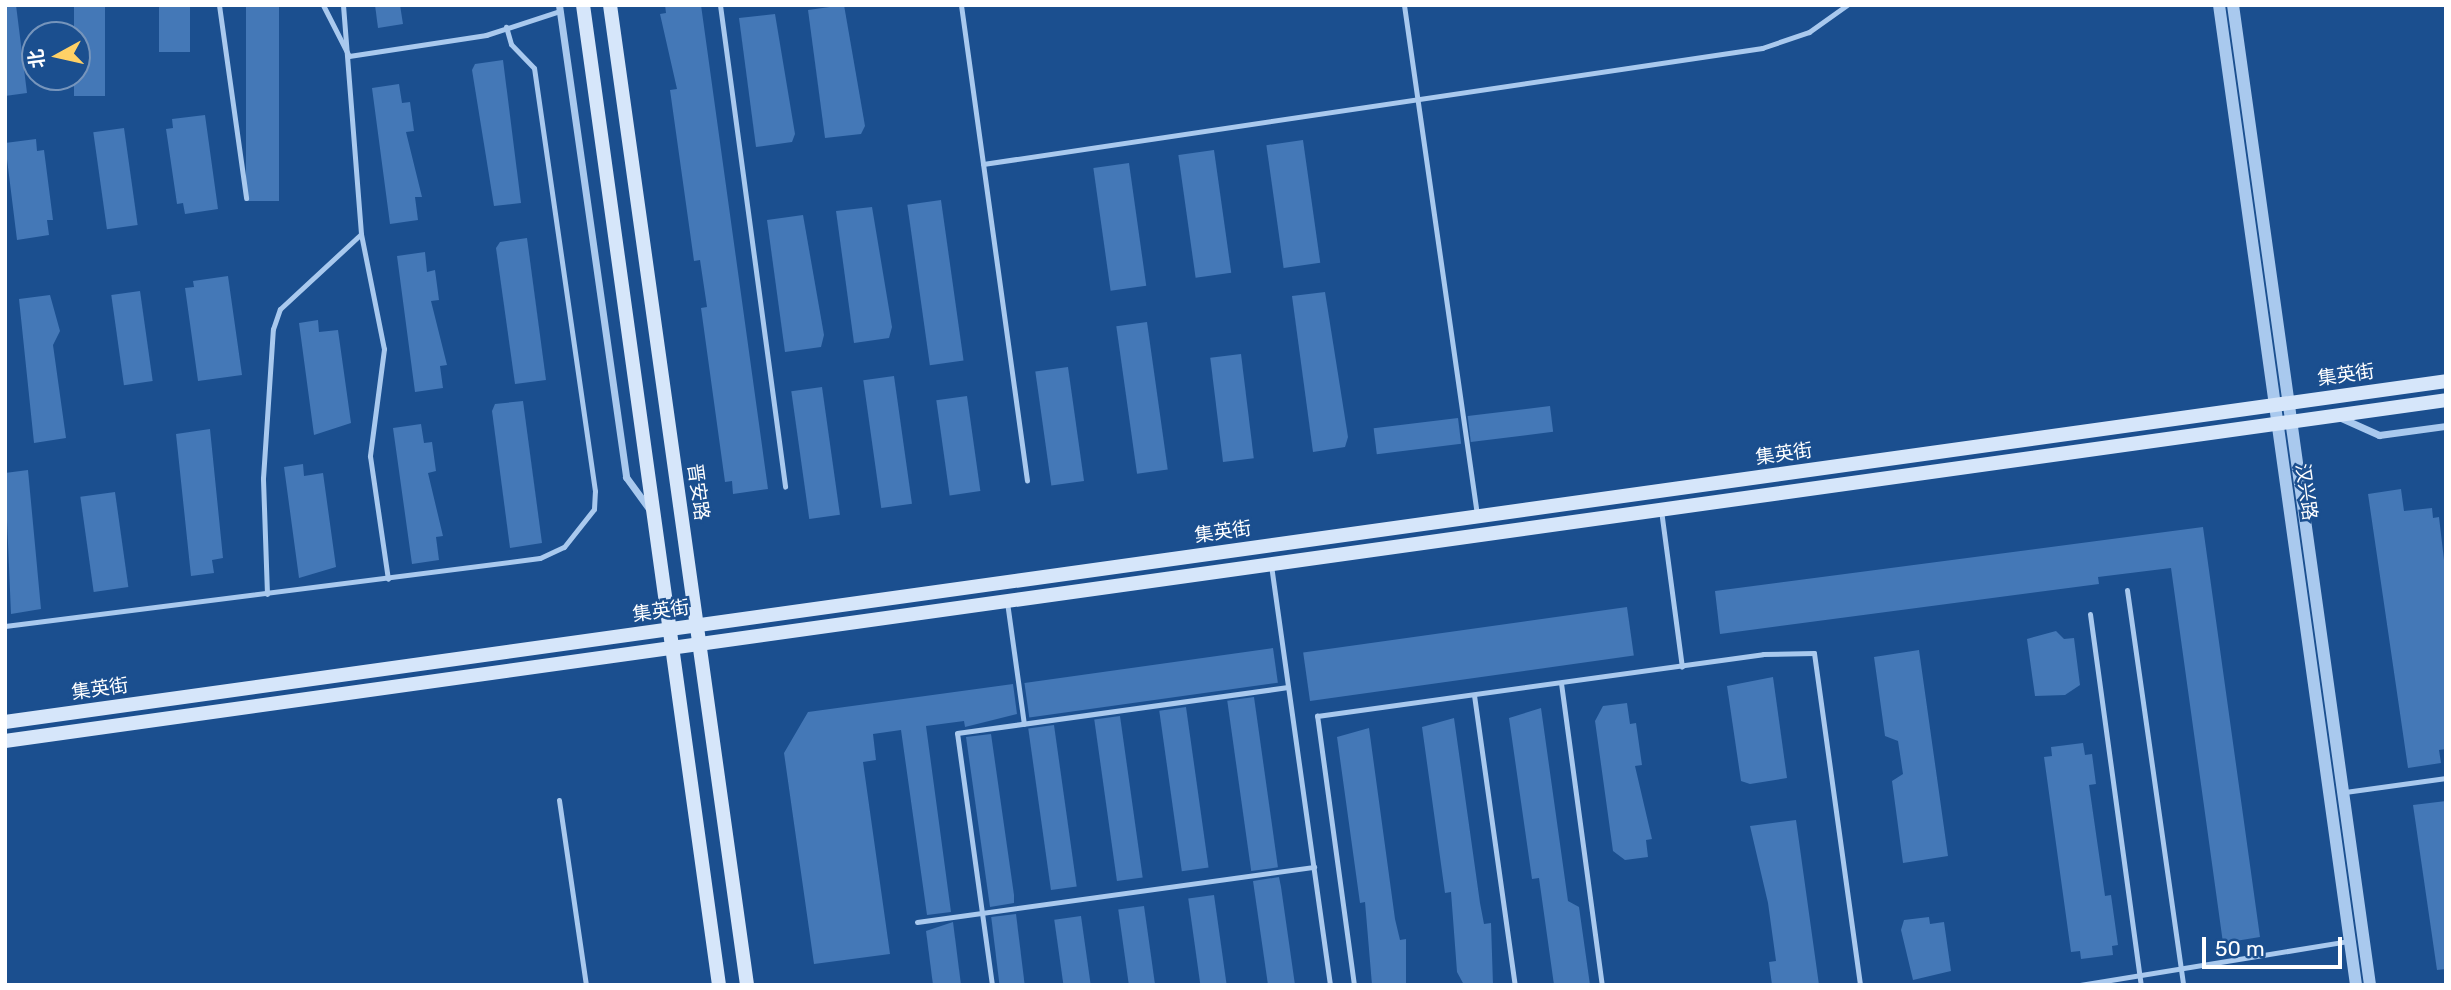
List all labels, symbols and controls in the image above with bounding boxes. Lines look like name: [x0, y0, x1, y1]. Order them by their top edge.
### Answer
north arrow: [21, 21, 91, 91]
text: 北: [24, 48, 49, 70]
street label: 集英街: [2316, 360, 2376, 390]
street label: 集英街: [1754, 439, 1814, 469]
street label: 晋安路: [683, 462, 713, 522]
street label: 汉兴路: [2291, 462, 2321, 522]
street label: 集英街: [1193, 517, 1253, 547]
street label: 集英街: [631, 596, 691, 626]
street label: 集英街: [70, 674, 130, 704]
scale bar: [2206, 923, 2346, 967]
text: 50 m: [2215, 936, 2265, 961]

